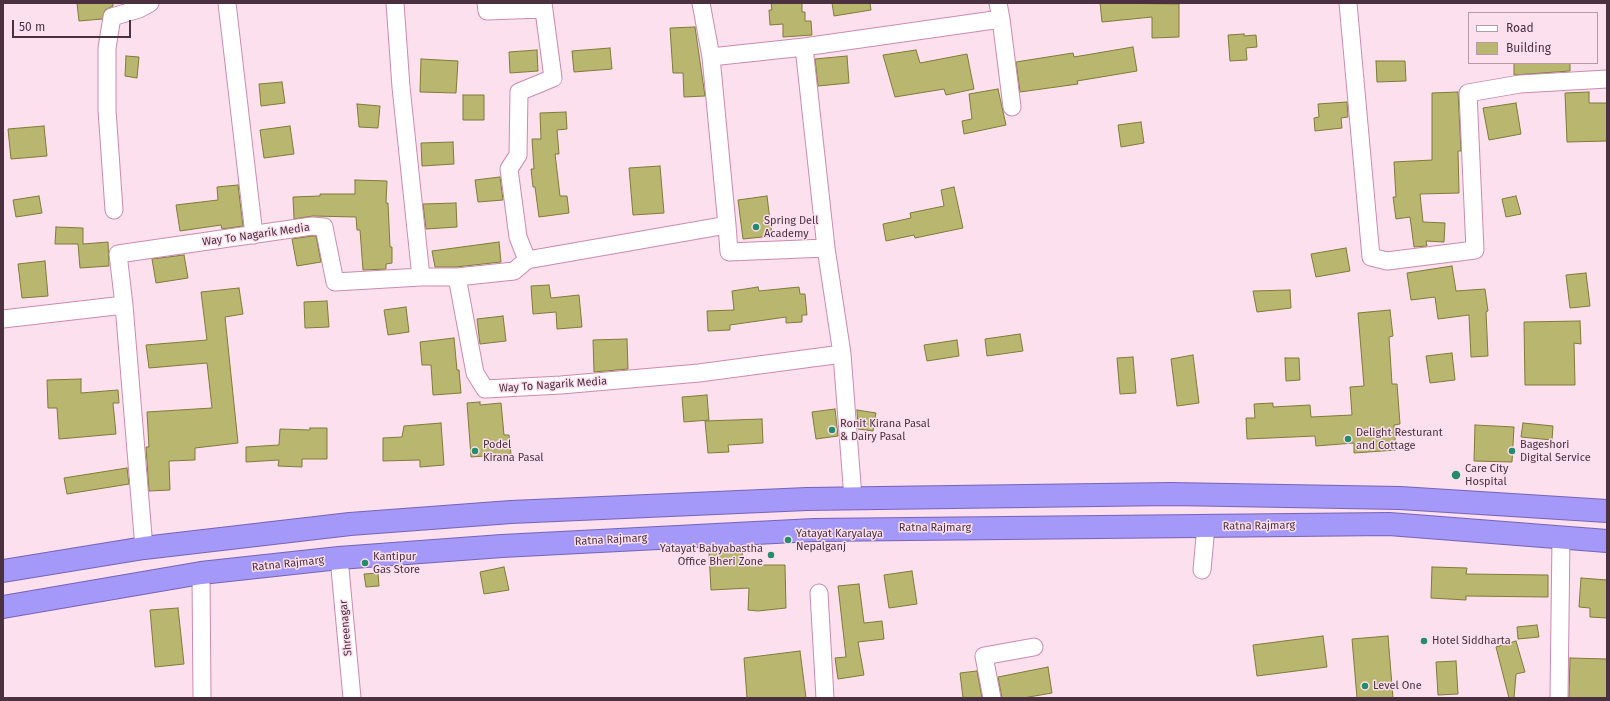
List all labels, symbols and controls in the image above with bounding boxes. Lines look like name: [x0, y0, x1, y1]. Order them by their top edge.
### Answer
scale bar: [14, 12, 133, 38]
legend: [1468, 12, 1598, 64]
text: 50 m: [19, 20, 45, 34]
text: Road: [1506, 21, 1534, 35]
text: Building: [1506, 41, 1551, 55]
place label: Spring Dell Academy: [764, 214, 818, 240]
street label: Way To Nagarik Media: [201, 221, 311, 249]
marker: Spring Dell Academy: [751, 222, 761, 232]
street label: Way To Nagarik Media: [499, 375, 607, 395]
place label: Ronit Kirana Pasal & Dairy Pasal: [840, 417, 930, 443]
marker: Ronit Kirana Pasal & Dairy Pasal: [827, 425, 837, 435]
place label: Delight Resturant and Cottage: [1356, 426, 1443, 452]
marker: Delight Resturant and Cottage: [1343, 434, 1353, 444]
place label: Podel Kirana Pasal: [483, 438, 544, 464]
place label: Bageshori Digital Service: [1520, 438, 1591, 464]
marker: Podel Kirana Pasal: [470, 446, 480, 456]
marker: Bageshori Digital Service: [1507, 446, 1517, 456]
place label: Care City Hospital: [1465, 462, 1508, 488]
marker: Care City Hospital: [1450, 469, 1462, 481]
street label: Ratna Rajmarg: [1223, 519, 1295, 533]
street label: Ratna Rajmarg: [899, 521, 971, 535]
place label: Yatayat Karyalaya Nepalganj: [796, 527, 883, 553]
street label: Ratna Rajmarg: [574, 532, 648, 548]
marker: Yatayat Karyalaya Nepalganj: [783, 535, 793, 545]
place label: Yatayat Babyabastha Office Bheri Zone: [660, 542, 763, 568]
place label: Kantipur Gas Store: [373, 550, 420, 576]
marker: Yatayat Babyabastha Office Bheri Zone: [766, 550, 776, 560]
street label: Ratna Rajmarg: [251, 554, 325, 574]
marker: Kantipur Gas Store: [360, 558, 370, 568]
street label: Shreenagar: [337, 599, 355, 657]
place label: Hotel Siddharta: [1432, 634, 1511, 648]
marker: Hotel Siddharta: [1419, 636, 1429, 646]
place label: Level One: [1373, 679, 1422, 693]
marker: Level One: [1360, 681, 1370, 691]

